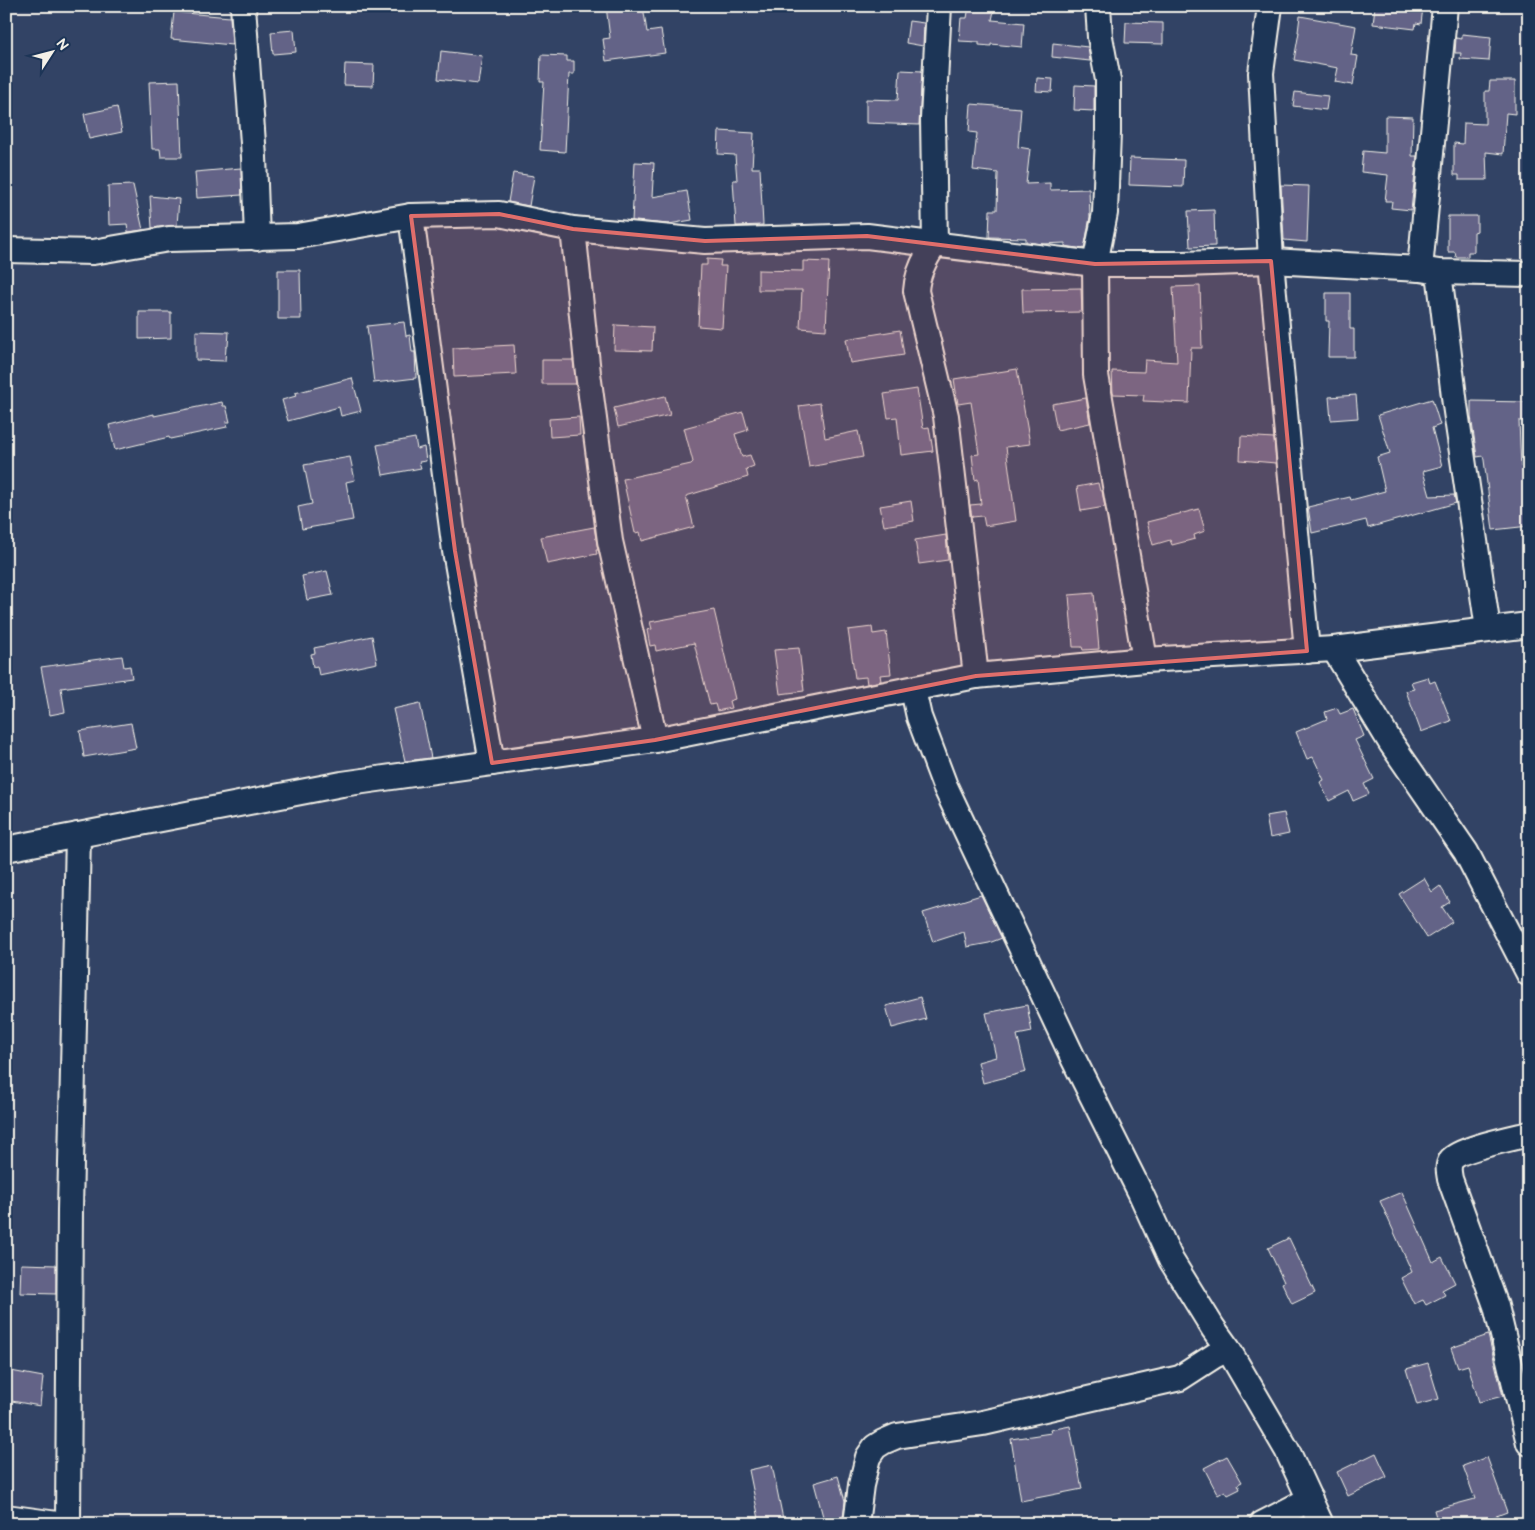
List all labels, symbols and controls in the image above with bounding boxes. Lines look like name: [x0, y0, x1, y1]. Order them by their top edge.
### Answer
north arrow: [28, 28, 78, 78]
text: N: [52, 35, 72, 54]

